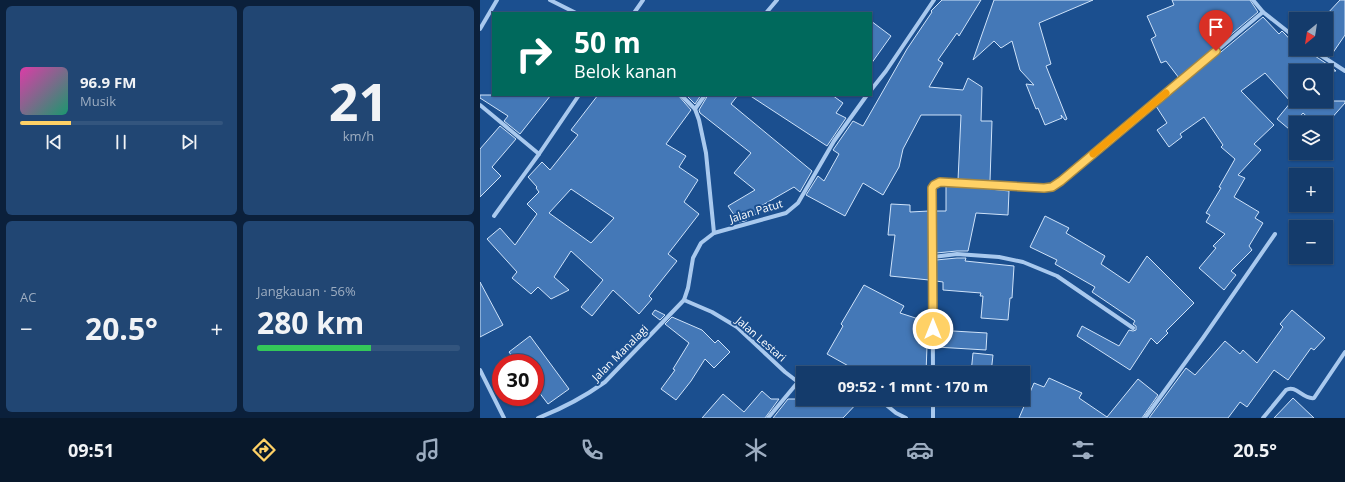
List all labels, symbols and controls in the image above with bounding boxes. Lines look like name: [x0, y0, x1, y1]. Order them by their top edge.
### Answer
pin: [1199, 10, 1233, 51]
north arrow: [1289, 12, 1333, 56]
map controls: [1289, 12, 1333, 264]
icon: arrive: [1205, 16, 1227, 38]
text: 50 m: [574, 23, 641, 61]
icon: right: [508, 28, 560, 80]
text: Belok kanan: [574, 59, 677, 83]
button: search: [1289, 64, 1333, 108]
text: 21: [329, 65, 388, 136]
text: 96.9 FM: [80, 72, 136, 92]
text: Musik: [80, 92, 116, 110]
button: layers: [1289, 116, 1333, 160]
text: km/h: [343, 127, 374, 145]
icon: previous: [43, 131, 65, 153]
icon: pause: [110, 131, 132, 153]
icon: next: [178, 131, 200, 153]
button: +: [1289, 168, 1333, 212]
street label: Jalan Patut: [726, 195, 784, 226]
button: −: [1289, 220, 1333, 264]
text: Jangkauan · 56%: [257, 282, 356, 300]
text: AC: [20, 288, 36, 306]
text: 280 km: [257, 302, 364, 343]
text: 20.5°: [85, 308, 158, 349]
position arrow: [912, 308, 954, 350]
street label: Jalan Lestari: [732, 312, 790, 365]
text: −: [20, 313, 33, 343]
text: +: [210, 313, 223, 343]
street label: Jalan Manalagi: [587, 321, 651, 385]
speed limit sign: 30: [492, 354, 544, 406]
text: 09:52 · 1 mnt · 170 m: [838, 376, 988, 396]
icon: directions: [250, 436, 278, 464]
icon: music: [414, 436, 442, 464]
icon: phone: [578, 436, 606, 464]
icon: climate: [742, 436, 770, 464]
icon: car: [906, 436, 934, 464]
icon: filters: [1069, 436, 1097, 464]
text: 09:51: [68, 438, 114, 462]
text: 20.5°: [1233, 438, 1277, 462]

